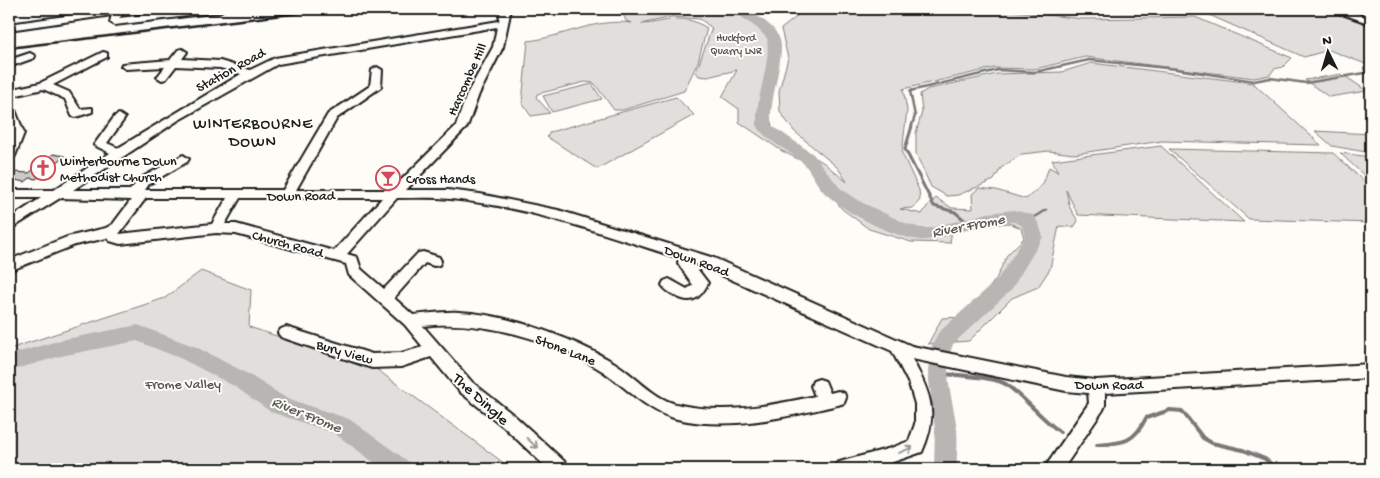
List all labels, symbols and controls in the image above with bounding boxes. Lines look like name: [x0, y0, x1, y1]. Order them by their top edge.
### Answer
north arrow: [1302, 28, 1352, 78]
park label: Huckford Quarry LNR: [710, 32, 763, 58]
text: N: [1322, 33, 1332, 50]
street label: Harcombe Hill: [445, 41, 492, 119]
street label: Station Road: [194, 44, 270, 97]
district label: WINTERBOURNE DOWN: [193, 116, 313, 153]
place label: Winterbourne Down Methodist Church: [60, 154, 177, 187]
church icon: Winterbourne Down Methodist Church: [30, 155, 56, 181]
bar icon: Cross Hands: [375, 165, 401, 191]
place label: Cross Hands: [406, 172, 476, 189]
street label: Down Road: [266, 188, 337, 207]
water label: River Frome: [931, 211, 1007, 243]
street label: Church Road: [250, 228, 326, 264]
street label: Down Road: [660, 242, 733, 283]
street label: Stone Lane: [532, 332, 598, 371]
street label: Bury View: [313, 337, 375, 370]
street label: The Dingle: [447, 370, 512, 431]
park label: Frome Valley: [144, 377, 221, 394]
street label: Down Road: [1074, 378, 1145, 395]
water label: River Frome: [269, 394, 345, 438]
one-way arrow: [526, 437, 538, 449]
one-way arrow: [898, 445, 913, 455]

